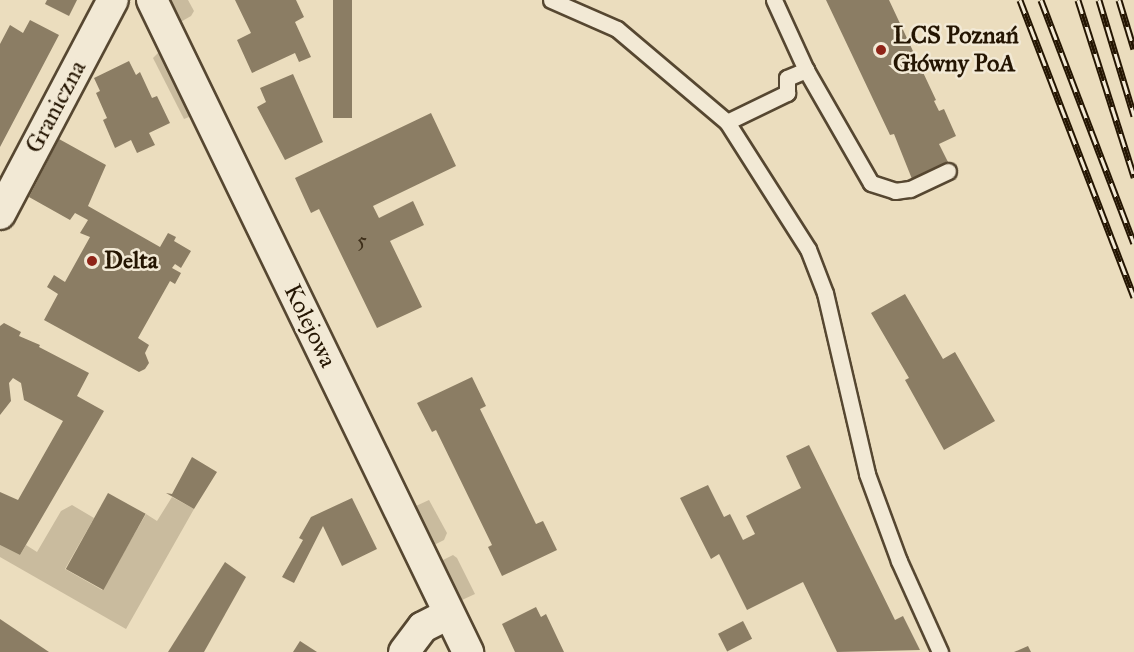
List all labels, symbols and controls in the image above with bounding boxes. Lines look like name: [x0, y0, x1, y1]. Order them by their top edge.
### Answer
place label: LCS Poznań Główny PoA: [893, 22, 1019, 78]
marker: LCS Poznań Główny PoA: [874, 43, 888, 57]
street label: Graniczna: [20, 56, 92, 158]
house number: 5: [357, 227, 367, 253]
place label: Delta: [104, 247, 158, 275]
marker: Delta: [85, 254, 99, 268]
street label: Kolejowa: [278, 280, 342, 372]

